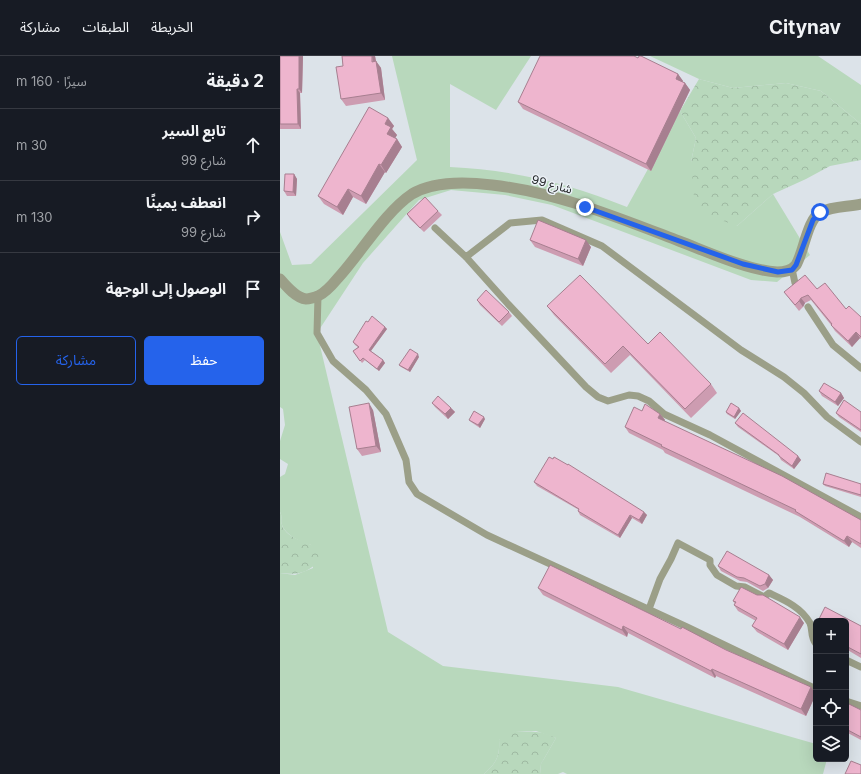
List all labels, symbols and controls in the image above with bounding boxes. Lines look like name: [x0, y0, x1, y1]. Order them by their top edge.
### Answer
text: Citynav: [769, 16, 841, 39]
text: مشاركة: [20, 18, 60, 35]
text: الطبقات: [82, 18, 129, 35]
text: الخريطة: [151, 18, 193, 35]
text: 2 دقيقة: [206, 71, 264, 91]
text: سيرًا · 160 m: [16, 73, 87, 89]
text: تابع السير: [162, 121, 226, 140]
icon: ahead: [242, 134, 264, 156]
text: 30 m: [16, 137, 47, 153]
text: شارع 99: [181, 152, 226, 168]
street label: شارع 99: [529, 171, 574, 199]
text: انعطف يمينًا: [146, 193, 226, 212]
route end: [576, 198, 594, 216]
route start: [811, 203, 829, 221]
icon: right: [242, 206, 264, 228]
text: 130 m: [16, 209, 53, 225]
text: شارع 99: [181, 224, 226, 240]
icon: arrive: [242, 278, 264, 300]
text: الوصول إلى الوجهة: [106, 279, 226, 298]
button: مشاركة: [16, 336, 136, 385]
button: حفظ: [144, 336, 264, 385]
map controls: [813, 618, 849, 762]
button: +: [813, 618, 849, 654]
button: −: [813, 654, 849, 690]
button: locate: [813, 690, 849, 726]
button: layers: [813, 726, 849, 762]

